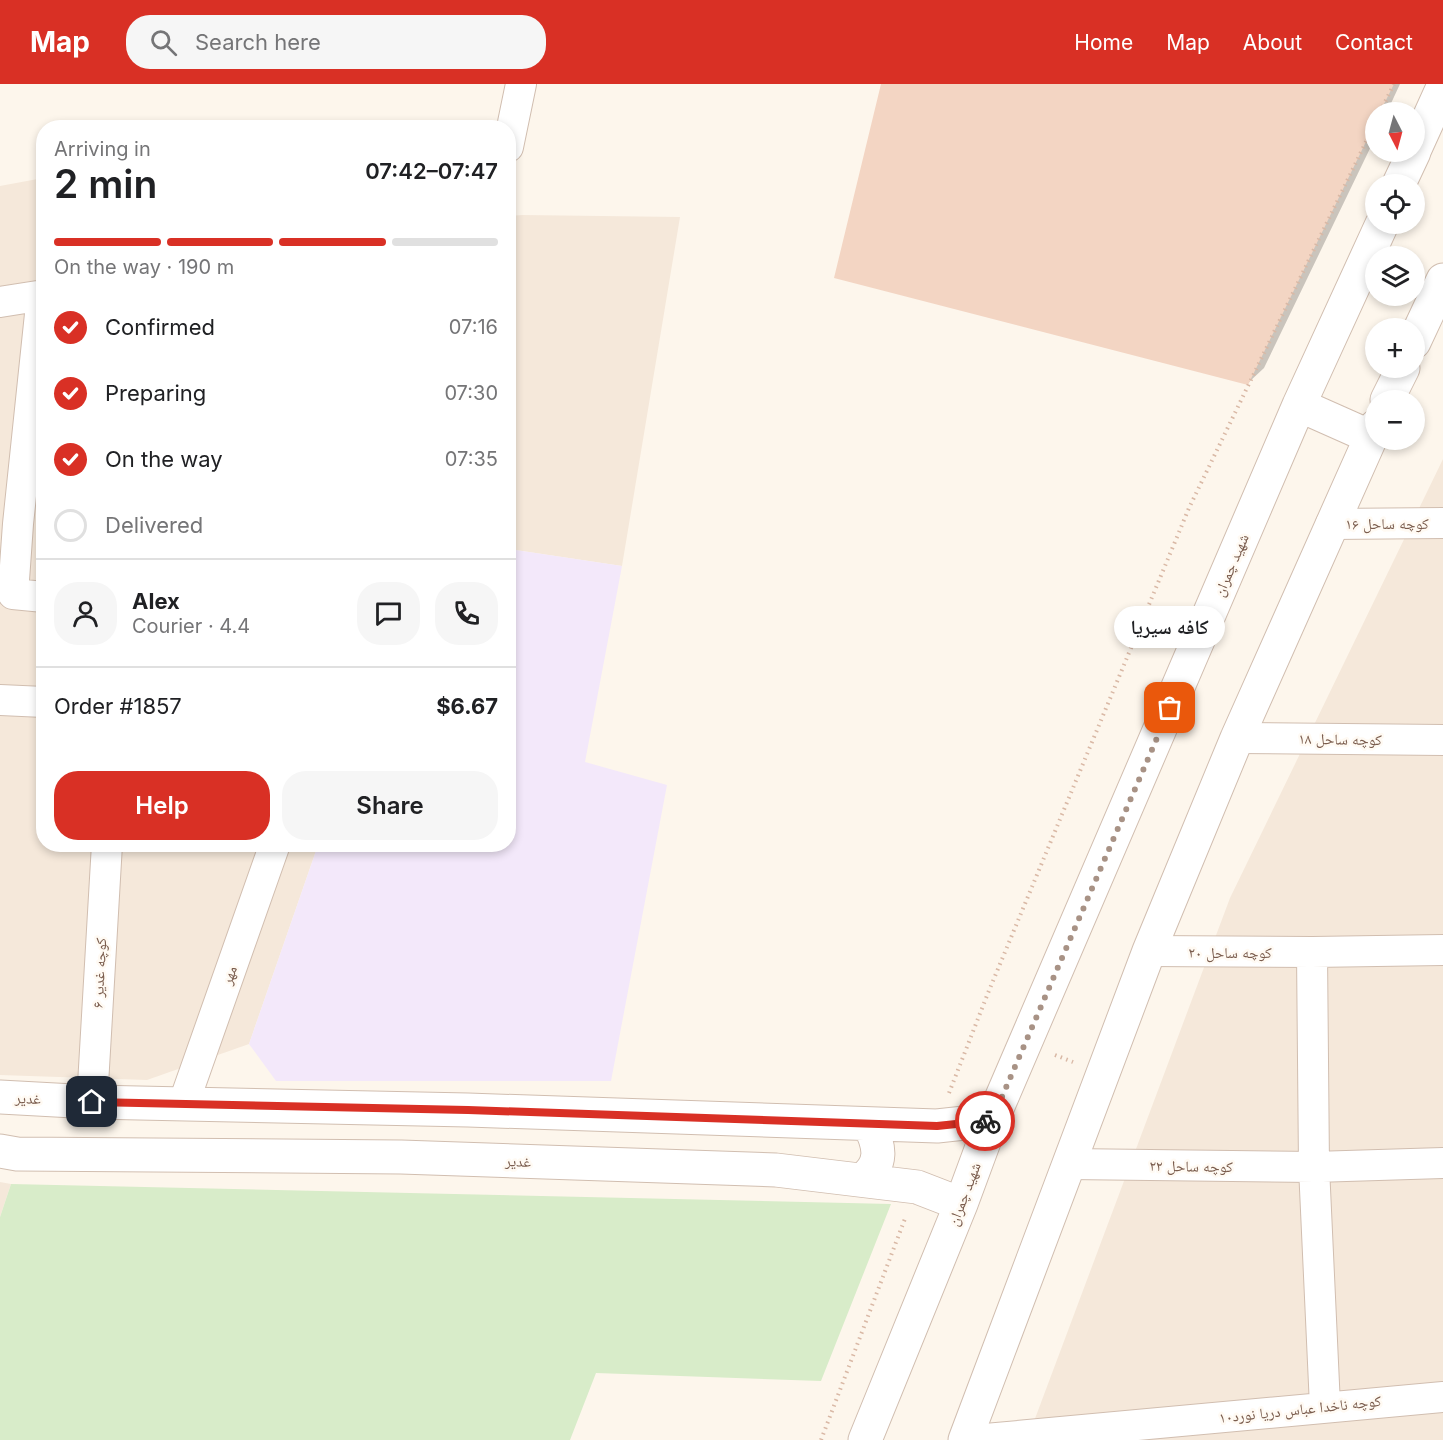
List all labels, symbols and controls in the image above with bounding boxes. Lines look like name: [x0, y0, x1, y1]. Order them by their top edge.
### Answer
search box: [126, 15, 546, 69]
text: Map: [30, 25, 90, 59]
icon: search: [147, 26, 180, 59]
text: Search here: [195, 29, 321, 55]
text: Home: [1074, 30, 1133, 55]
text: Map: [1166, 30, 1210, 55]
text: About: [1243, 30, 1302, 55]
text: Contact: [1335, 30, 1413, 55]
north arrow: [1365, 102, 1425, 162]
map controls: [1365, 102, 1425, 450]
text: Arriving in: [54, 137, 151, 161]
text: 07:42–07:47: [365, 158, 498, 184]
text: 2 min: [54, 160, 157, 207]
button: locate: [1365, 174, 1425, 234]
button: layers: [1365, 246, 1425, 306]
text: On the way · 190 m: [54, 255, 234, 279]
icon: check: [54, 311, 87, 344]
text: Confirmed: [105, 314, 215, 340]
text: 07:16: [449, 315, 498, 339]
button: +: [1365, 318, 1425, 378]
icon: check: [54, 377, 87, 410]
text: Preparing: [105, 380, 206, 406]
text: 07:30: [444, 381, 498, 405]
button: −: [1365, 390, 1425, 450]
icon: check: [54, 443, 87, 476]
text: On the way: [105, 446, 223, 472]
text: 07:35: [445, 447, 498, 471]
text: Delivered: [105, 512, 203, 538]
street label: کوچه ساحل ۱۶: [1345, 514, 1429, 534]
street label: شهید چمران: [1209, 531, 1254, 600]
button: person: [54, 582, 117, 645]
button: chat: [357, 582, 420, 645]
button: phone: [435, 582, 498, 645]
text: Alex: [132, 588, 180, 614]
callout: کافه سیریا: [1114, 606, 1226, 648]
text: Courier · 4.4: [132, 614, 250, 638]
text: کافه سیریا: [1130, 615, 1209, 639]
pin: [1144, 682, 1195, 733]
icon: bag: [1153, 691, 1186, 724]
text: Order #1857: [54, 693, 182, 719]
text: $6.67: [436, 693, 498, 719]
street label: کوچه ساحل ۱۸: [1298, 729, 1382, 750]
button: Help: [54, 771, 270, 840]
button: Share: [282, 771, 498, 840]
street label: کوچه غدیر ۶: [88, 937, 110, 1009]
street label: کوچه ساحل ۲۰: [1188, 943, 1272, 963]
street label: مهر: [217, 963, 241, 988]
pin: [66, 1076, 117, 1127]
icon: home: [75, 1085, 108, 1118]
street label: غدیر: [14, 1088, 42, 1108]
courier: [955, 1091, 1015, 1151]
icon: bike: [969, 1105, 1002, 1138]
street label: غدیر: [504, 1151, 532, 1171]
street label: کوچه ساحل ۲۲: [1149, 1156, 1233, 1177]
street label: شهید چمران: [943, 1159, 986, 1229]
street label: کوچه ناخدا عباس دریا نورد۱۰: [1218, 1391, 1382, 1428]

